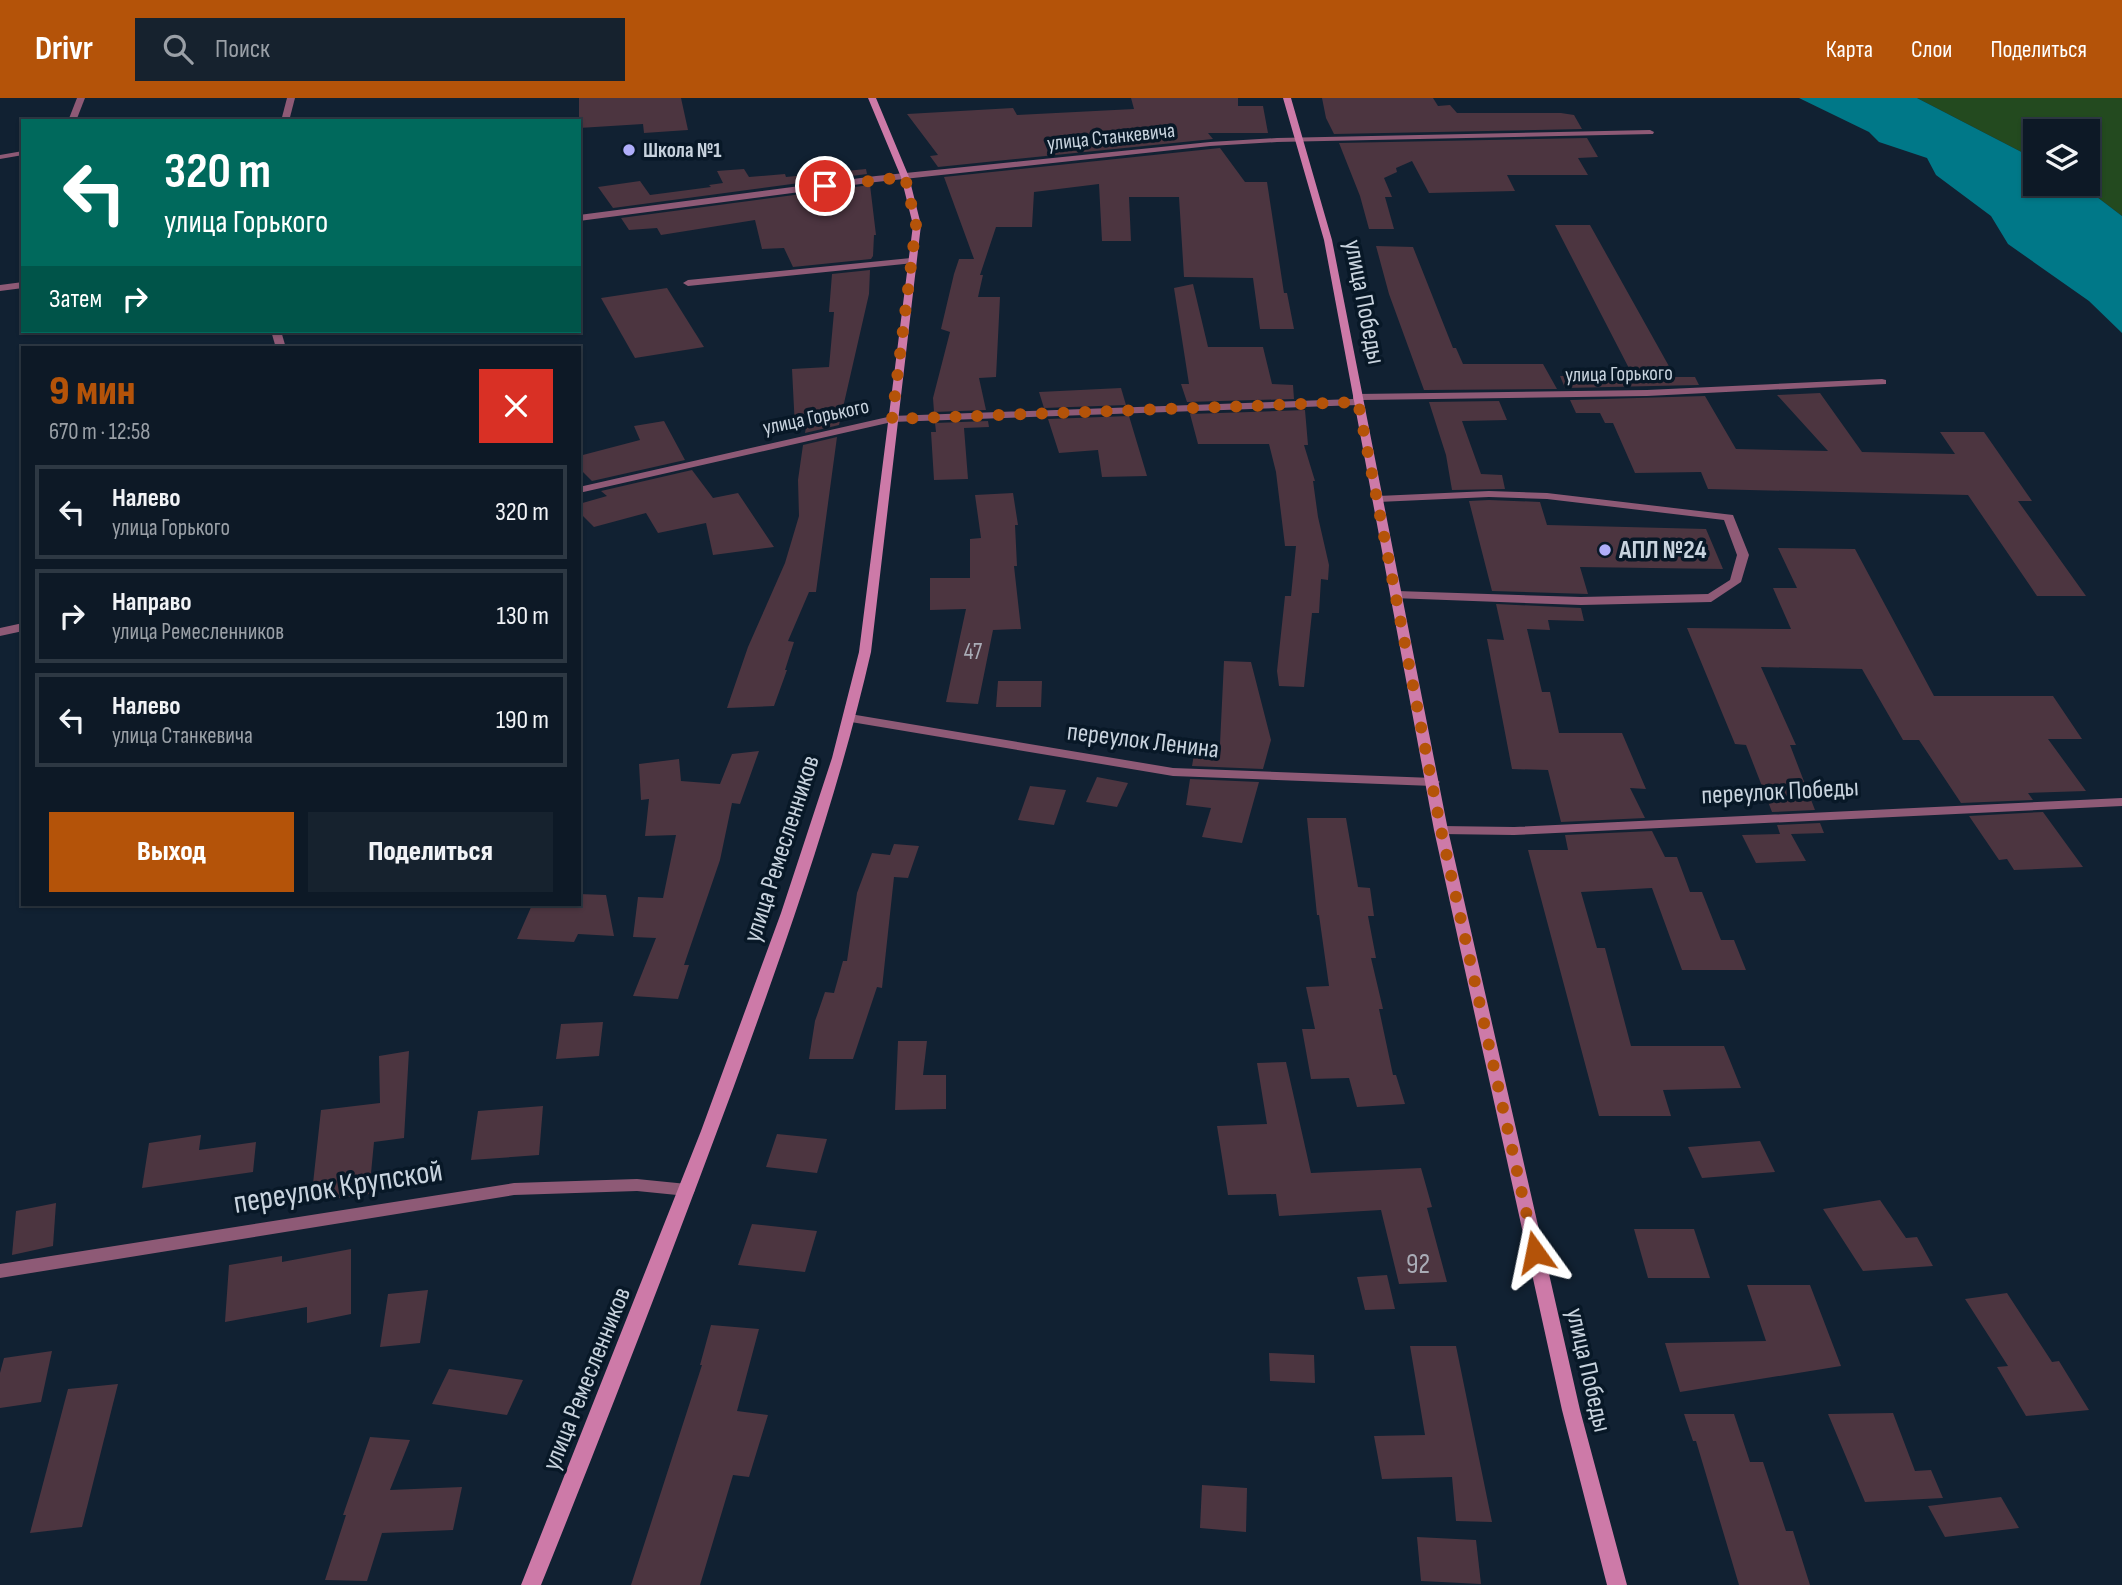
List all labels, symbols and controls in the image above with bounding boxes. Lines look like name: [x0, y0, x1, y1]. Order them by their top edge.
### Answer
search box: [135, 18, 625, 81]
text: Drivr: [35, 29, 93, 69]
icon: search: [159, 30, 197, 68]
text: Поиск: [215, 34, 270, 65]
text: Карта: [1826, 35, 1873, 64]
text: Слои: [1911, 35, 1952, 64]
text: Поделиться: [1990, 35, 2087, 64]
street label: улица Станкевича: [1046, 118, 1176, 156]
map controls: [2023, 119, 2100, 196]
button: layers: [2023, 119, 2100, 196]
place label: Школа №1: [643, 138, 722, 163]
marker: Школа №1: [621, 142, 637, 158]
text: 320 m: [164, 143, 271, 202]
icon: left: [49, 147, 140, 238]
pin: [795, 156, 855, 216]
icon: arrive: [806, 167, 844, 205]
text: улица Горького: [164, 203, 328, 242]
street label: улица Победы: [1337, 237, 1391, 367]
icon: right: [116, 280, 154, 318]
text: Затем: [49, 284, 102, 315]
street label: улица Горького: [1565, 361, 1673, 387]
text: 9 мин: [49, 366, 136, 417]
button: close: [479, 369, 553, 443]
street label: улица Горького: [761, 394, 871, 440]
text: 670 m · 12:58: [49, 418, 150, 446]
text: Налево: [112, 483, 181, 514]
icon: left: [53, 493, 91, 531]
text: 320 m: [495, 497, 549, 528]
text: улица Горького: [112, 514, 230, 542]
place label: АПЛ №24: [1618, 535, 1707, 566]
marker: АПЛ №24: [1597, 542, 1613, 558]
text: Направо: [112, 587, 191, 618]
icon: right: [53, 597, 91, 635]
text: 130 m: [497, 601, 549, 632]
text: улица Ремесленников: [112, 618, 284, 646]
house number: 47: [964, 638, 982, 666]
text: Налево: [112, 691, 181, 722]
icon: left: [53, 701, 91, 739]
text: 190 m: [496, 705, 549, 736]
street label: переулок Ленина: [1065, 716, 1221, 766]
text: улица Станкевича: [112, 722, 253, 750]
street label: улица Ремесленников: [737, 752, 827, 946]
street label: переулок Победы: [1701, 772, 1859, 812]
button: Выход: [49, 812, 294, 892]
button: Поделиться: [308, 812, 553, 892]
street label: переулок Крупской: [231, 1151, 445, 1223]
position arrow: [1498, 1215, 1572, 1289]
house number: 92: [1406, 1248, 1430, 1281]
street label: улица Ремесленников: [536, 1283, 638, 1475]
street label: улица Победы: [1559, 1305, 1617, 1435]

